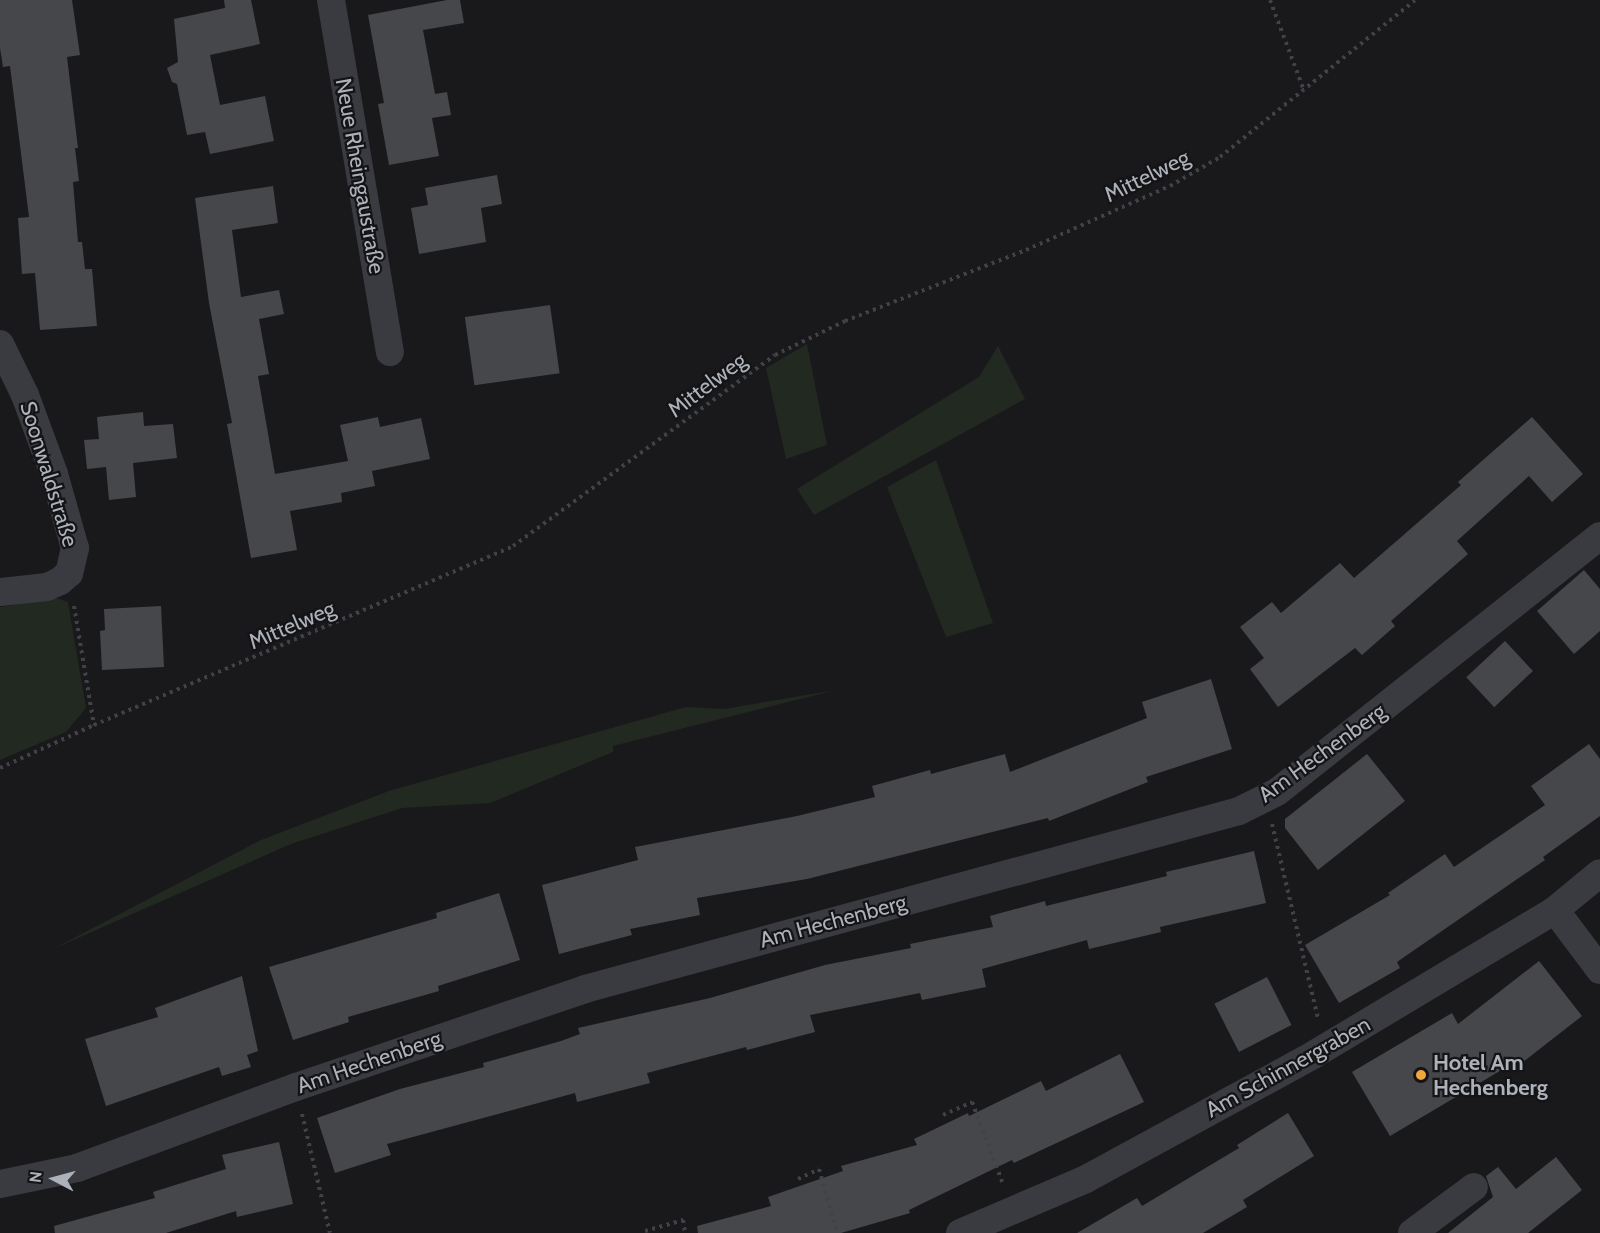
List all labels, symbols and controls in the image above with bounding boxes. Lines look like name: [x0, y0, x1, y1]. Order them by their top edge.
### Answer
street label: Neue Rheingaustraße: [330, 76, 390, 276]
street label: Mittelweg: [1100, 144, 1194, 208]
street label: Mittelweg: [663, 347, 751, 423]
street label: Soonwaldstraße: [14, 398, 84, 550]
street label: Mittelweg: [245, 595, 339, 655]
street label: Am Hechenberg: [1253, 698, 1391, 808]
street label: Am Hechenberg: [757, 889, 909, 953]
street label: Am Schinnergraben: [1201, 1011, 1375, 1123]
street label: Am Hechenberg: [293, 1025, 445, 1099]
place label: Hotel Am Hechenberg: [1433, 1049, 1548, 1100]
marker: Hotel Am Hechenberg: [1414, 1068, 1428, 1082]
north arrow: [24, 1149, 84, 1209]
text: N: [26, 1170, 46, 1184]

